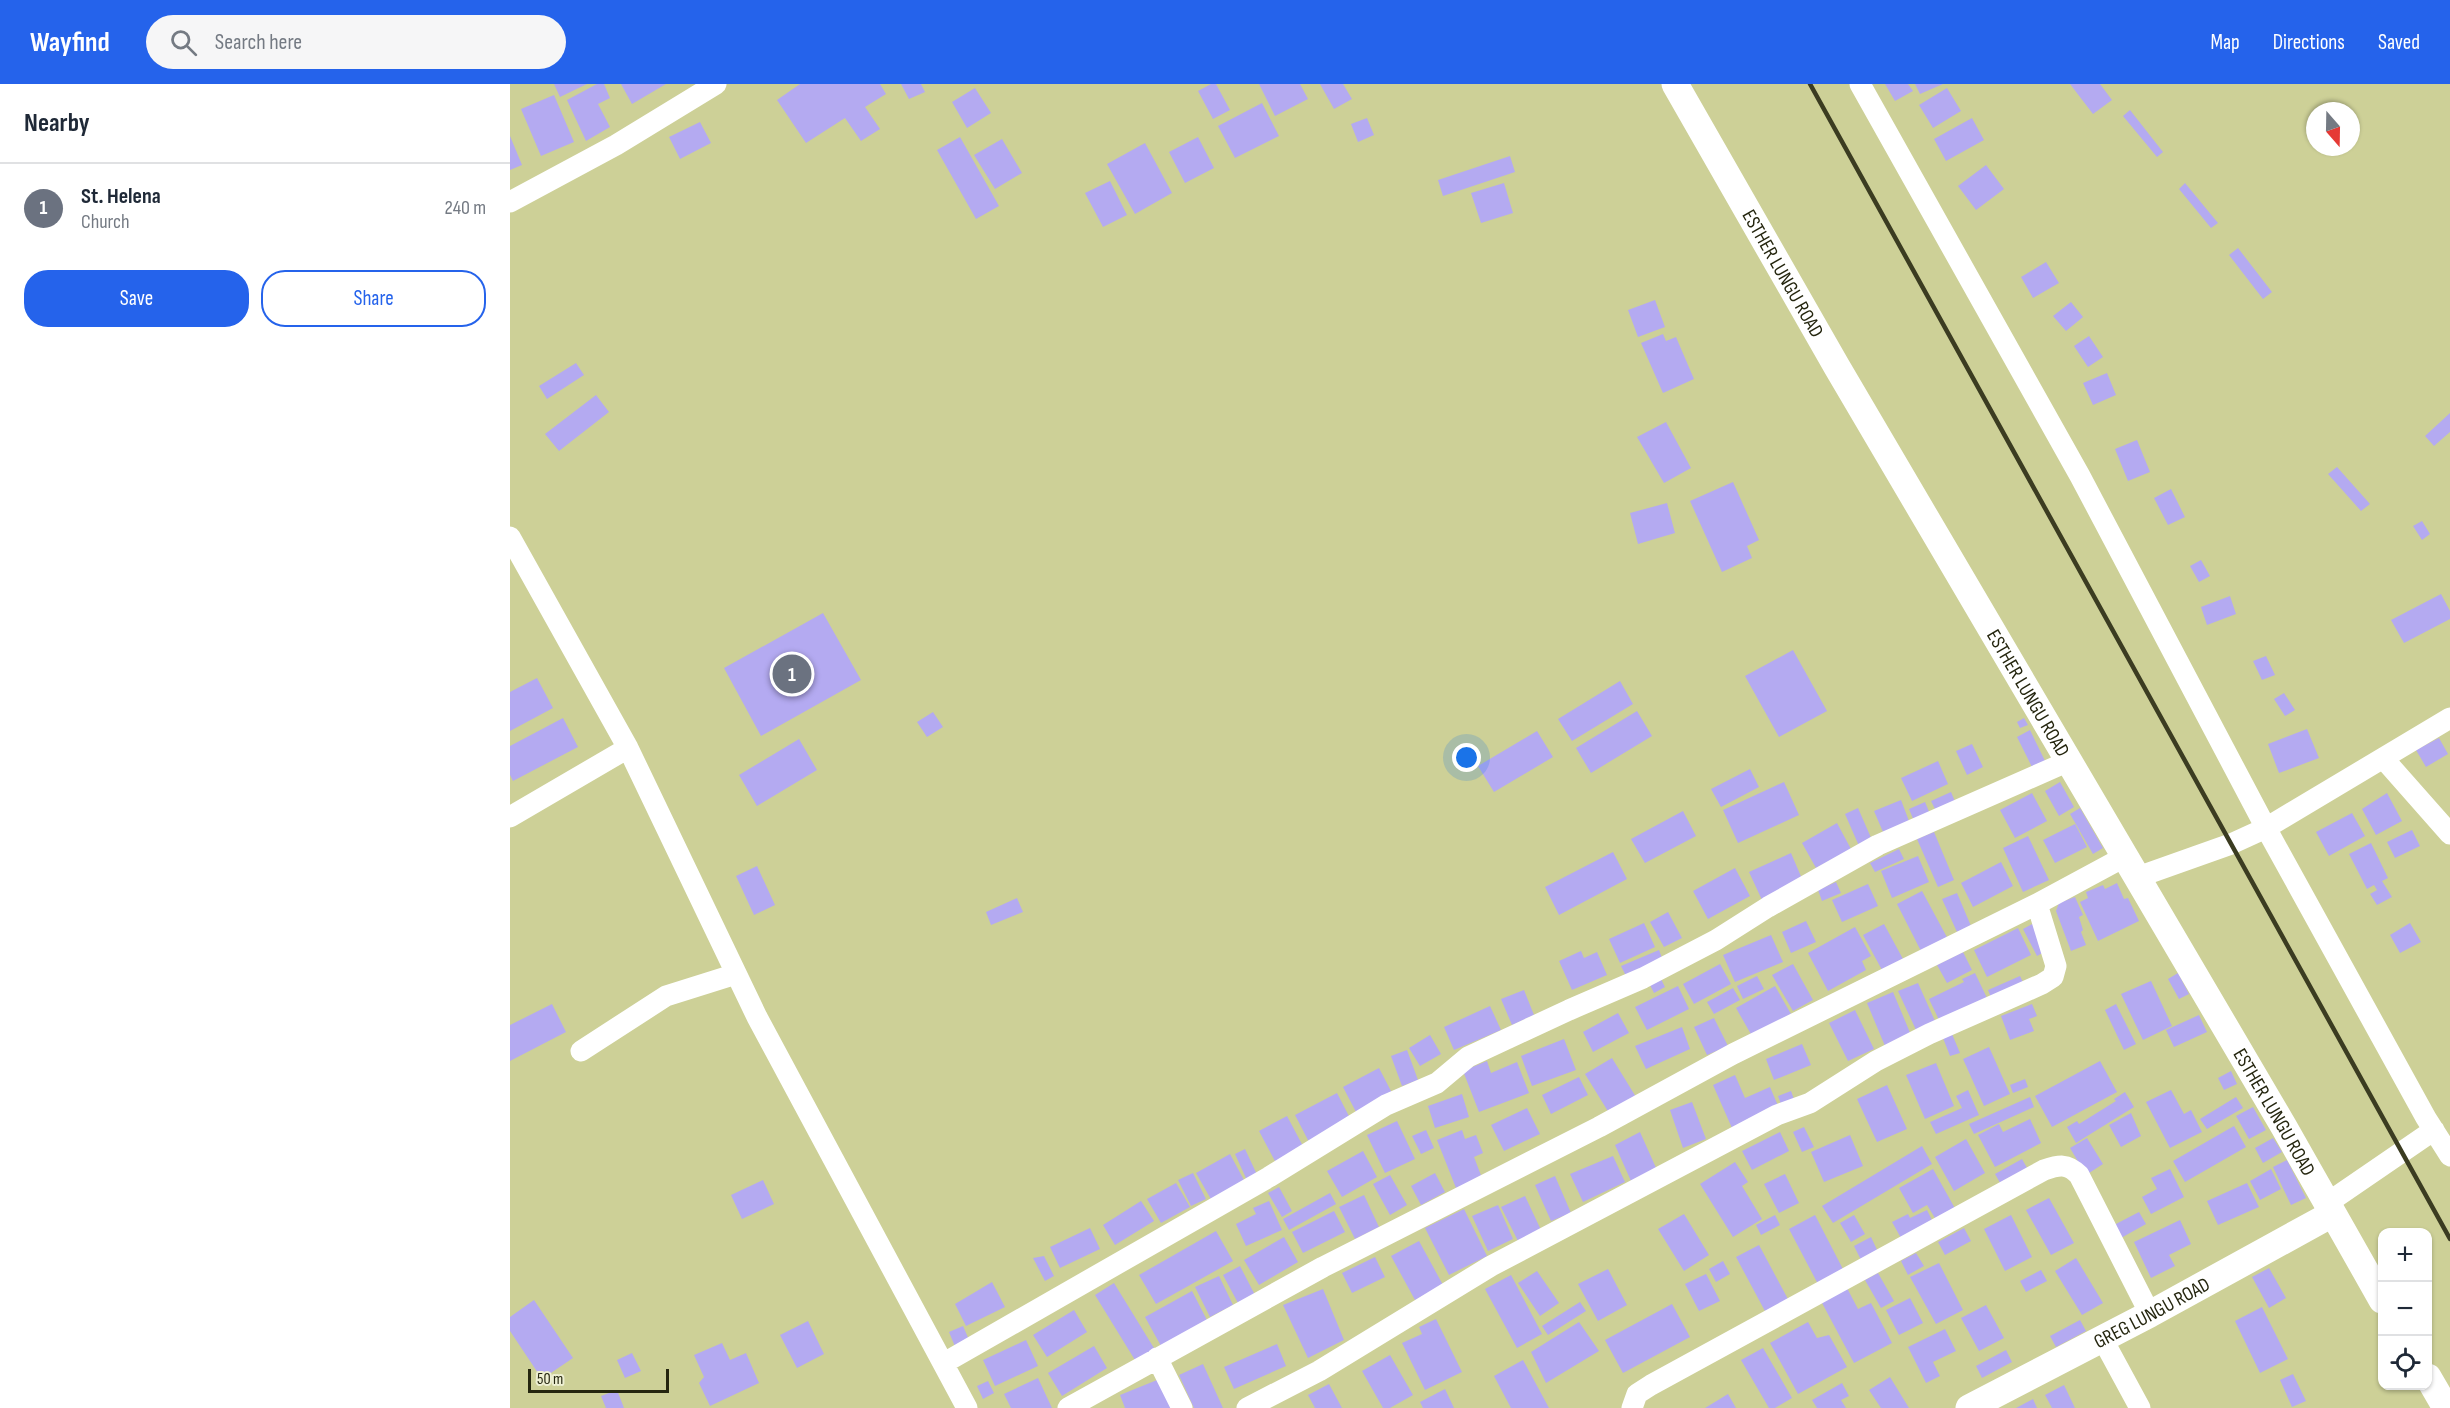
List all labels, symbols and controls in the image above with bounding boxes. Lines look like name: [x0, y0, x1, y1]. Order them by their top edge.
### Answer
search box: [146, 15, 566, 69]
text: Wayfind: [30, 26, 110, 59]
icon: search: [167, 26, 200, 59]
text: Search here: [215, 29, 302, 56]
text: Map: [2210, 30, 2240, 55]
text: Directions: [2273, 30, 2345, 55]
text: Saved: [2378, 30, 2420, 55]
north arrow: [2306, 102, 2360, 156]
text: Nearby: [24, 108, 90, 139]
text: St. Helena: [81, 183, 161, 210]
text: 1: [40, 196, 47, 220]
text: 240 m: [445, 196, 486, 220]
street label: ESTHER LUNGU ROAD: [1736, 206, 1828, 342]
text: Church: [81, 210, 130, 234]
button: Save: [24, 270, 249, 327]
button: Share: [261, 270, 486, 327]
street label: ESTHER LUNGU ROAD: [1981, 625, 2074, 761]
pin: 1: [772, 652, 812, 696]
your location: [1452, 743, 1481, 772]
street label: ESTHER LUNGU ROAD: [2227, 1044, 2320, 1180]
map controls: [2378, 1228, 2432, 1390]
button: +: [2378, 1228, 2432, 1282]
street label: GREG LUNGU ROAD: [2090, 1273, 2214, 1354]
button: −: [2378, 1282, 2432, 1336]
button: locate: [2378, 1336, 2432, 1390]
scale bar: [528, 1366, 669, 1394]
text: 50 m: [537, 1370, 563, 1389]

